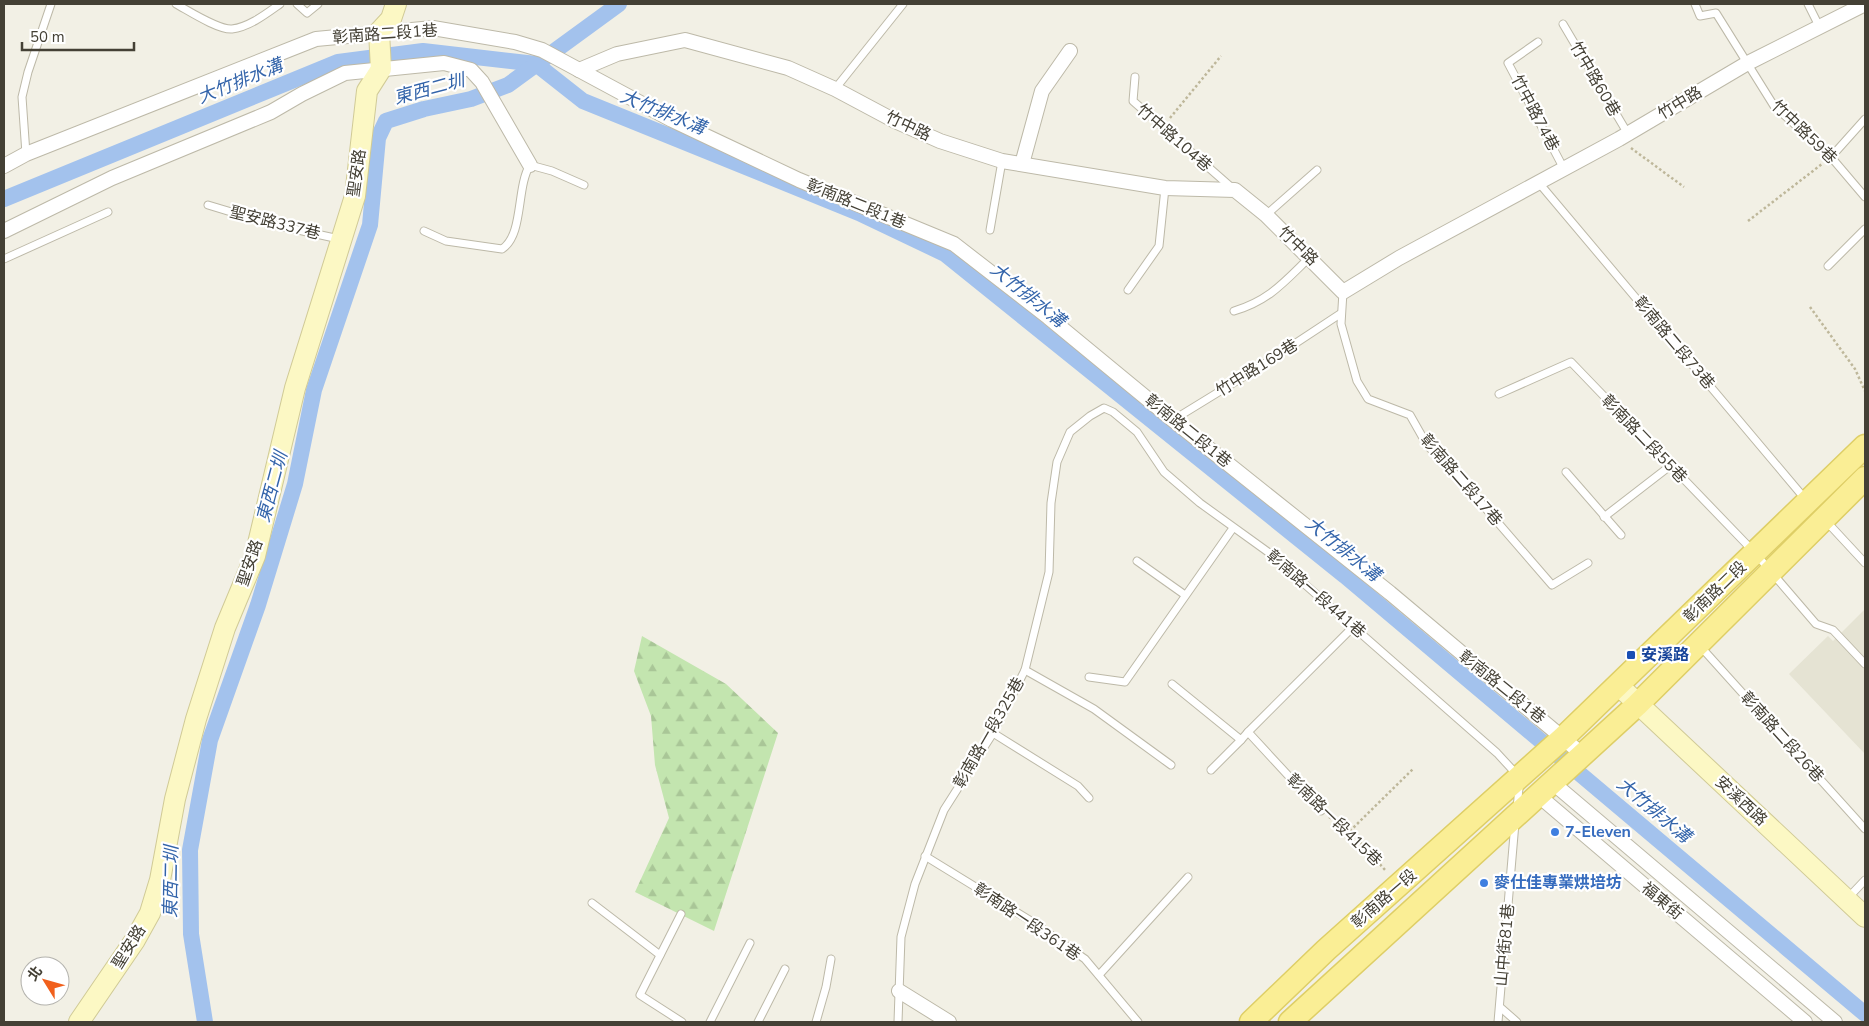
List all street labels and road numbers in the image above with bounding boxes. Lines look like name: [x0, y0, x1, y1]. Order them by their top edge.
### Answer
street label: 彰南路二段1巷: [332, 19, 438, 49]
street label: 竹中路60巷: [1565, 37, 1625, 121]
street label: 竹中路74巷: [1506, 71, 1564, 155]
street label: 竹中路: [1654, 81, 1706, 125]
street label: 竹中路59巷: [1766, 95, 1842, 169]
street label: 竹中路104巷: [1132, 99, 1216, 177]
street label: 竹中路: [882, 106, 934, 146]
street label: 聖安路: [343, 148, 371, 198]
street label: 彰南路二段1巷: [803, 174, 909, 234]
street label: 聖安路337巷: [227, 201, 323, 245]
street label: 竹中路: [1273, 221, 1323, 271]
street label: 彰南路二段73巷: [1629, 292, 1719, 394]
street label: 竹中路169巷: [1212, 334, 1302, 402]
street label: 彰南路二段1巷: [1140, 389, 1236, 473]
street label: 彰南路二段55巷: [1596, 390, 1692, 488]
street label: 彰南路二段17巷: [1415, 429, 1507, 531]
street label: 聖安路: [232, 537, 268, 589]
street label: 彰南路一段441巷: [1262, 545, 1370, 643]
street label: 彰南路二段: [1679, 556, 1751, 628]
street label: 彰南路二段1巷: [1454, 645, 1550, 729]
street label: 彰南路一段325巷: [948, 673, 1030, 793]
street label: 彰南路二段26巷: [1735, 687, 1829, 787]
street label: 彰南路一段415巷: [1281, 769, 1387, 871]
street label: 安溪西路: [1710, 771, 1772, 831]
street label: 彰南路一段: [1347, 864, 1421, 934]
street label: 福東街: [1637, 877, 1687, 925]
street label: 彰南路一段361巷: [969, 878, 1085, 966]
street label: 山中街81巷: [1490, 903, 1520, 987]
street label: 聖安路: [107, 921, 151, 973]

